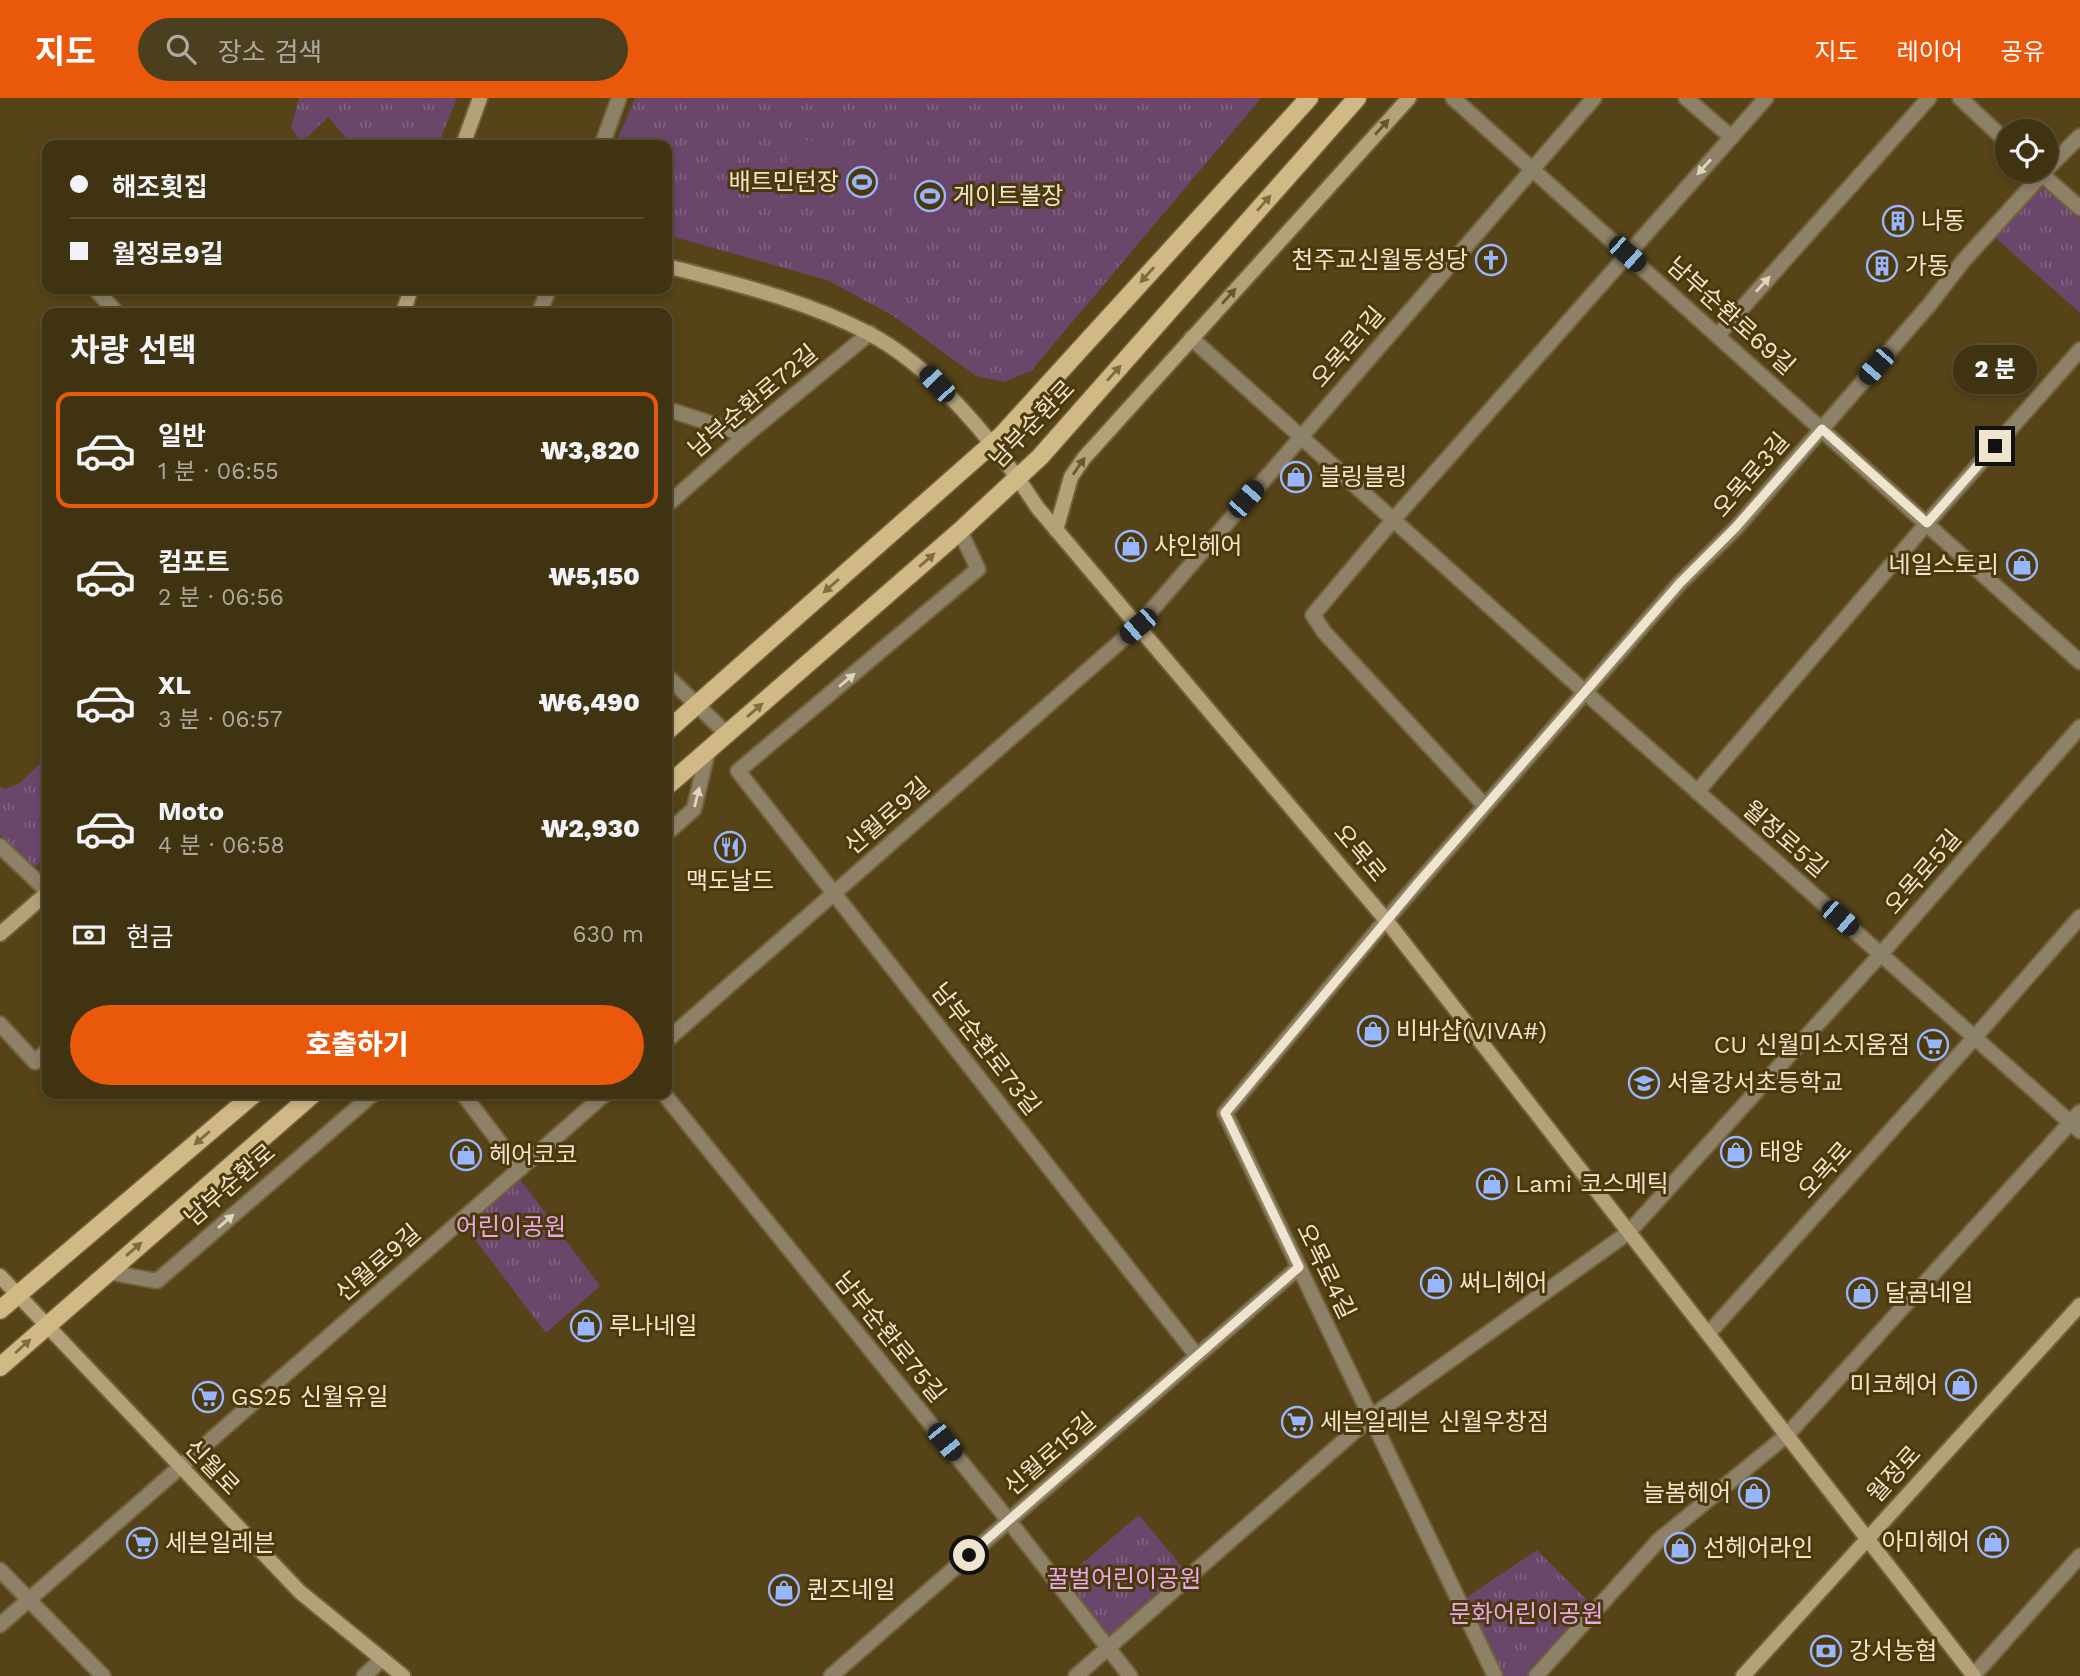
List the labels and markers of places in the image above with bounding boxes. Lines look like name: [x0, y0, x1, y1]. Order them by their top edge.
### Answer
sports icon: 배트민턴장: [845, 165, 879, 199]
place label: 배트민턴장: [729, 168, 839, 196]
sports icon: 게이트볼장: [913, 179, 947, 213]
place label: 게이트볼장: [953, 182, 1063, 210]
building icon: 나동: [1881, 204, 1915, 238]
place label: 나동: [1921, 207, 1965, 235]
church icon: 천주교신월동성당: [1474, 243, 1508, 277]
place label: 천주교신월동성당: [1291, 246, 1468, 274]
building icon: 가동: [1865, 249, 1899, 283]
place label: 가동: [1905, 252, 1949, 280]
shop icon: 블링블링: [1279, 460, 1313, 494]
place label: 블링블링: [1319, 463, 1407, 491]
shop icon: 샤인헤어: [1114, 529, 1148, 563]
place label: 샤인헤어: [1154, 532, 1242, 560]
shop icon: 네일스토리: [2005, 548, 2039, 582]
place label: 네일스토리: [1889, 551, 1999, 579]
restaurant icon: 맥도날드: [713, 830, 747, 864]
place label: 맥도날드: [686, 867, 774, 895]
shop icon: 비바샵(VIVA#): [1356, 1014, 1390, 1048]
place label: 비바샵(VIVA#): [1396, 1017, 1547, 1045]
supermarket icon: CU 신월미소지움점: [1916, 1028, 1950, 1062]
place label: CU 신월미소지움점: [1714, 1031, 1910, 1059]
school or university icon: 서울강서초등학교: [1627, 1066, 1661, 1100]
place label: 서울강서초등학교: [1667, 1069, 1844, 1097]
shop icon: 태양: [1719, 1135, 1753, 1169]
shop icon: 헤어코코: [449, 1138, 483, 1172]
place label: 태양: [1759, 1138, 1803, 1166]
place label: 헤어코코: [489, 1141, 577, 1169]
shop icon: Lami 코스메틱: [1475, 1167, 1509, 1201]
place label: Lami 코스메틱: [1515, 1170, 1669, 1198]
shop icon: 써니헤어: [1419, 1266, 1453, 1300]
place label: 써니헤어: [1459, 1269, 1547, 1297]
shop icon: 달콤네일: [1845, 1276, 1879, 1310]
place label: 달콤네일: [1885, 1279, 1973, 1307]
shop icon: 루나네일: [569, 1309, 603, 1343]
place label: 루나네일: [609, 1312, 697, 1340]
shop icon: 미코헤어: [1944, 1368, 1978, 1402]
place label: 미코헤어: [1850, 1371, 1938, 1399]
supermarket icon: GS25 신월유일: [191, 1380, 225, 1414]
place label: GS25 신월유일: [231, 1383, 388, 1411]
supermarket icon: 세븐일레븐 신월우창점: [1280, 1405, 1314, 1439]
place label: 세븐일레븐 신월우창점: [1320, 1408, 1549, 1436]
shop icon: 늘봄헤어: [1737, 1476, 1771, 1510]
place label: 늘봄헤어: [1643, 1479, 1731, 1507]
shop icon: 아미헤어: [1976, 1525, 2010, 1559]
supermarket icon: 세븐일레븐: [125, 1526, 159, 1560]
place label: 아미헤어: [1882, 1528, 1970, 1556]
place label: 세븐일레븐: [165, 1529, 275, 1557]
shop icon: 선헤어라인: [1663, 1531, 1697, 1565]
place label: 선헤어라인: [1703, 1534, 1813, 1562]
shop icon: 퀸즈네일: [767, 1573, 801, 1607]
place label: 퀸즈네일: [807, 1576, 895, 1604]
bank icon: 강서농협: [1809, 1634, 1843, 1668]
place label: 강서농협: [1849, 1637, 1937, 1665]

